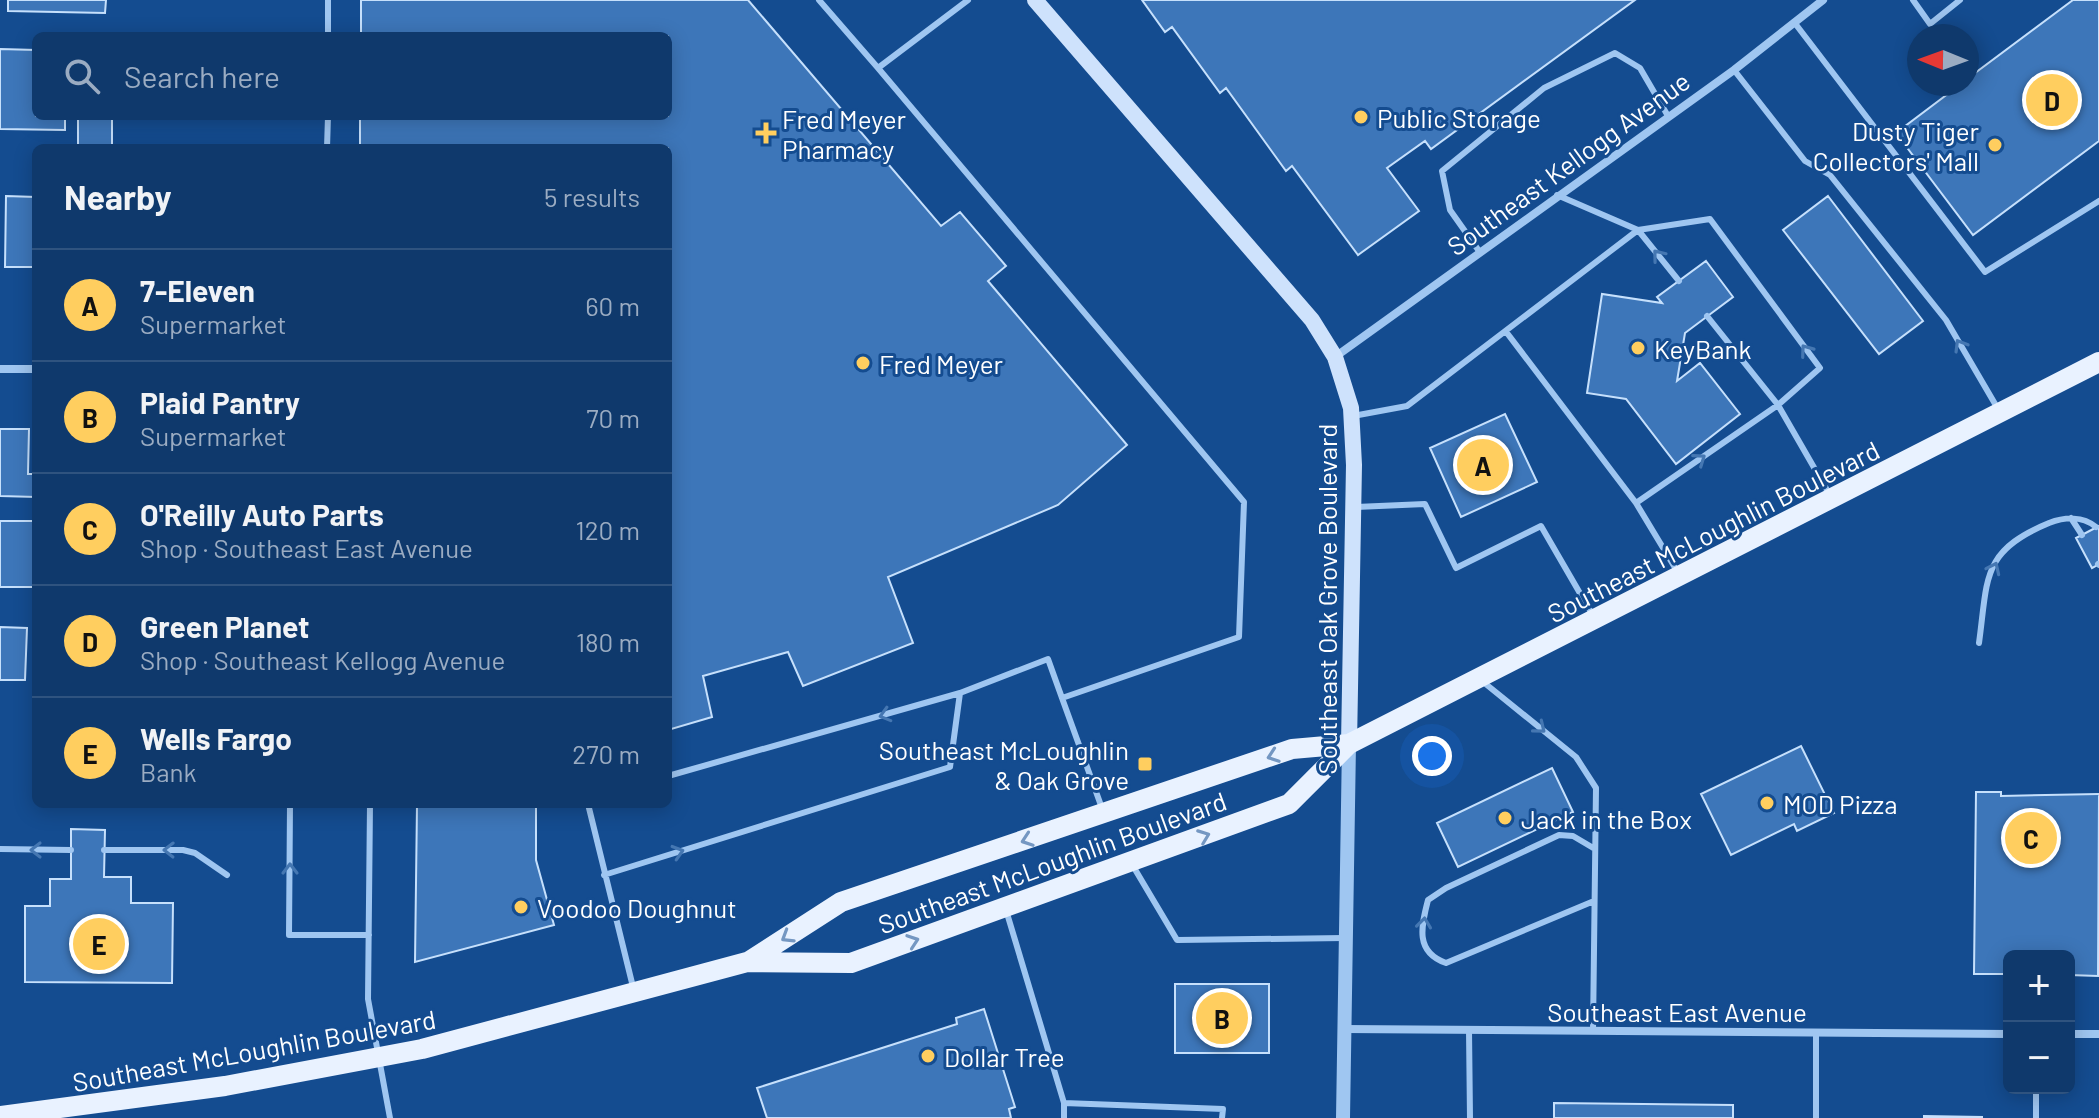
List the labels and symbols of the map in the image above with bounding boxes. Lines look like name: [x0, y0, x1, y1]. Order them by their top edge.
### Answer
north arrow: [1907, 24, 1979, 96]
street label: Southeast Kellogg Avenue: [1441, 65, 1695, 261]
pin: D: [2026, 70, 2078, 130]
place label: Public Storage: [1377, 102, 1541, 133]
place label: Fred Meyer Pharmacy: [782, 103, 907, 164]
marker: Public Storage: [1352, 108, 1370, 126]
place label: Dusty Tiger Collectors' Mall: [1813, 115, 1980, 176]
marker: Fred Meyer Pharmacy: [757, 124, 775, 142]
marker: Dusty Tiger Collectors' Mall: [1986, 136, 2004, 154]
one-way arrow: [1654, 249, 1668, 264]
place label: KeyBank: [1654, 333, 1751, 364]
marker: KeyBank: [1629, 339, 1647, 357]
one-way arrow: [1955, 339, 1970, 354]
one-way arrow: [1802, 344, 1816, 359]
place label: Fred Meyer: [879, 348, 1004, 379]
marker: Fred Meyer: [854, 354, 872, 372]
street label: Southeast Oak Grove Boulevard: [1311, 424, 1342, 774]
street label: Southeast McLoughlin Boulevard: [1542, 434, 1884, 628]
pin: A: [1457, 435, 1509, 495]
one-way arrow: [1692, 454, 1706, 469]
one-way arrow: [1984, 561, 2000, 576]
one-way arrow: [879, 706, 893, 722]
one-way arrow: [1531, 718, 1545, 733]
place label: Southeast McLoughlin & Oak Grove: [879, 734, 1129, 795]
your location: [1412, 736, 1452, 776]
one-way arrow: [1266, 746, 1280, 763]
marker: Southeast McLoughlin & Oak Grove: [1136, 755, 1154, 773]
street label: Southeast McLoughlin Boulevard: [874, 784, 1230, 940]
place label: MOD Pizza: [1783, 788, 1897, 819]
marker: MOD Pizza: [1758, 794, 1776, 812]
place label: Jack in the Box: [1521, 803, 1692, 834]
pin: C: [2005, 808, 2057, 868]
marker: Jack in the Box: [1496, 809, 1514, 827]
one-way arrow: [1196, 829, 1210, 846]
one-way arrow: [1020, 831, 1034, 847]
one-way arrow: [29, 841, 42, 859]
one-way arrow: [162, 841, 175, 858]
one-way arrow: [671, 845, 685, 861]
one-way arrow: [281, 862, 299, 875]
place label: Voodoo Doughnut: [537, 892, 737, 923]
marker: Voodoo Doughnut: [512, 898, 530, 916]
pin: E: [73, 914, 125, 974]
one-way arrow: [1416, 916, 1433, 929]
one-way arrow: [781, 927, 796, 942]
one-way arrow: [905, 935, 919, 951]
pin: B: [1196, 988, 1248, 1048]
street label: Southeast East Avenue: [1547, 996, 1807, 1027]
street label: Southeast McLoughlin Boulevard: [70, 1003, 438, 1097]
place label: Dollar Tree: [944, 1041, 1065, 1072]
marker: Dollar Tree: [919, 1047, 937, 1065]

